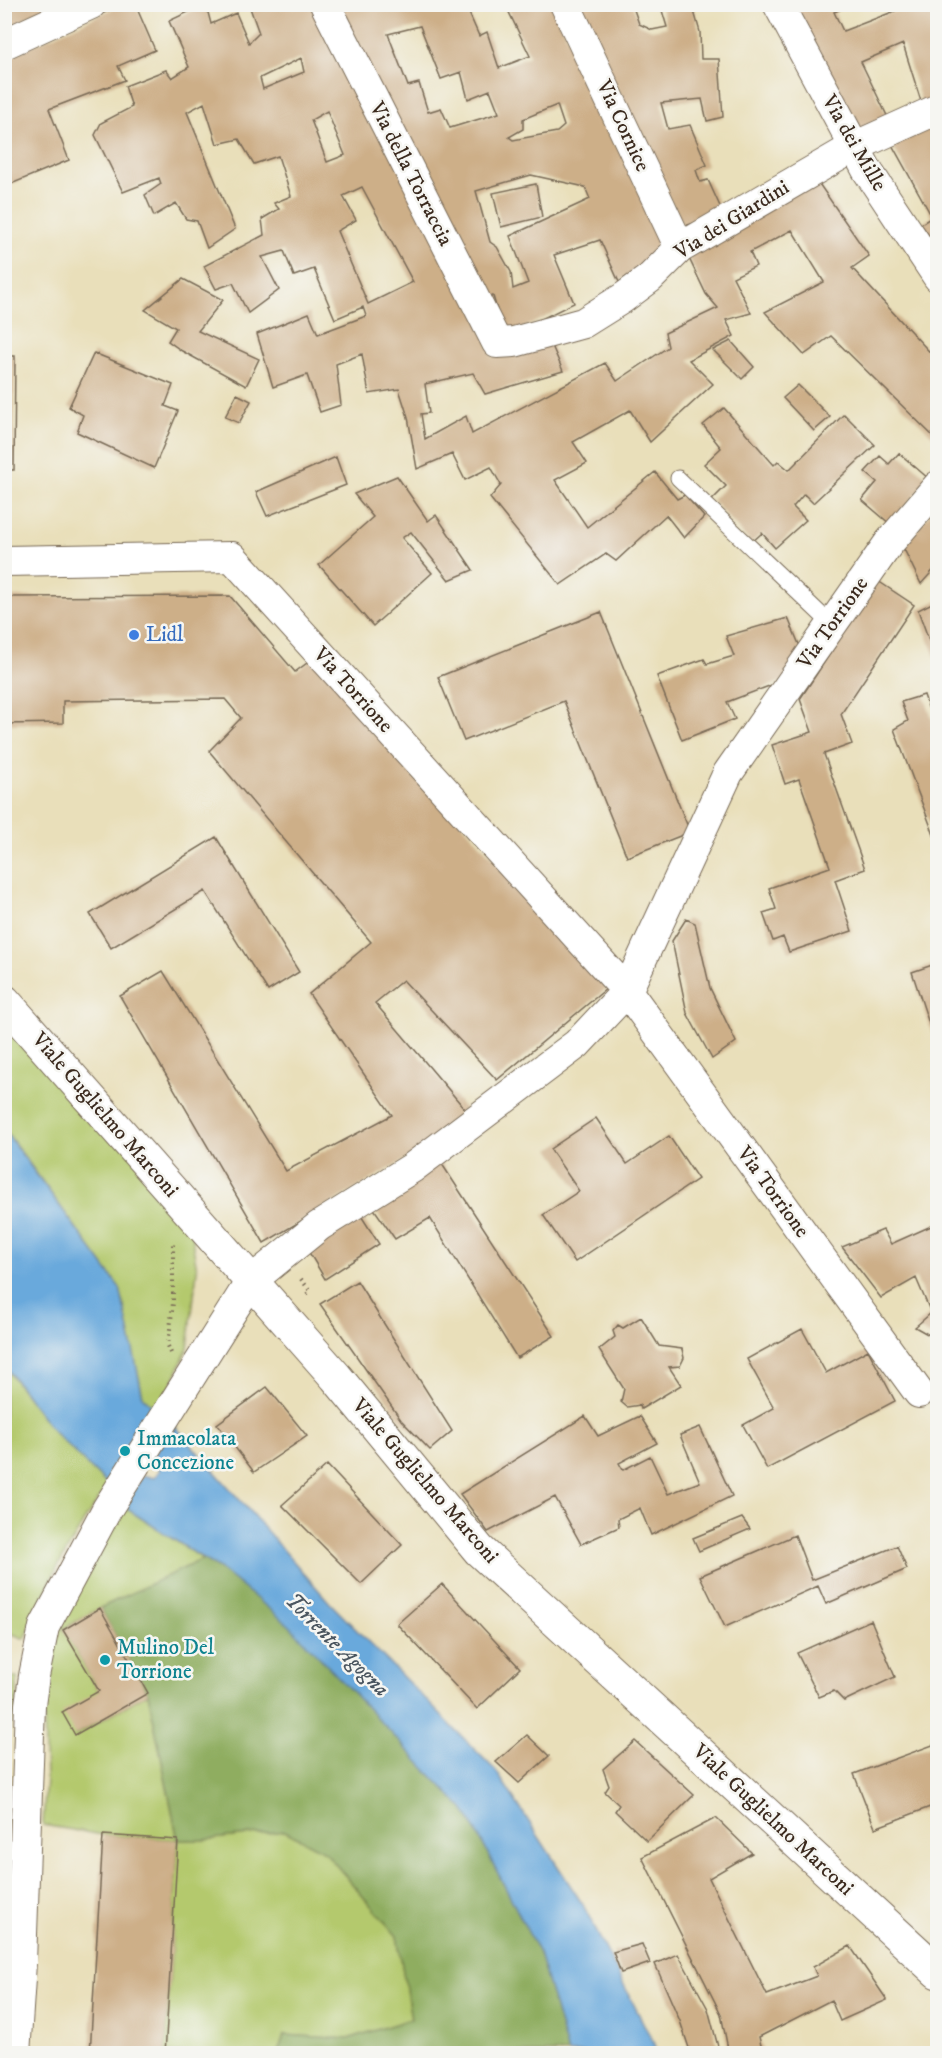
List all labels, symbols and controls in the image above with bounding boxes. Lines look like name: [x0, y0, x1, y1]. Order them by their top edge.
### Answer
street label: Via Cornice: [590, 75, 656, 176]
street label: Via dei Mille: [816, 89, 892, 196]
street label: Via della Torraccia: [363, 97, 458, 250]
street label: Via dei Giardini: [669, 175, 794, 266]
street label: Via Torrione: [791, 572, 874, 675]
place label: Lidl: [146, 622, 184, 648]
marker: Lidl: [127, 628, 141, 642]
street label: Via Torrione: [307, 641, 399, 739]
street label: Viale Guglielmo Marconi: [25, 1026, 184, 1203]
street label: Via Torrione: [731, 1140, 815, 1243]
street label: Viale Guglielmo Marconi: [345, 1392, 504, 1569]
place label: Immacolata Concezione: [137, 1426, 236, 1476]
marker: Immacolata Concezione: [118, 1444, 132, 1458]
water label: Torrente Agogna: [279, 1587, 395, 1703]
place label: Mulino Del Torrione: [117, 1635, 215, 1685]
marker: Mulino Del Torrione: [98, 1653, 112, 1667]
street label: Viale Guglielmo Marconi: [686, 1738, 859, 1901]

